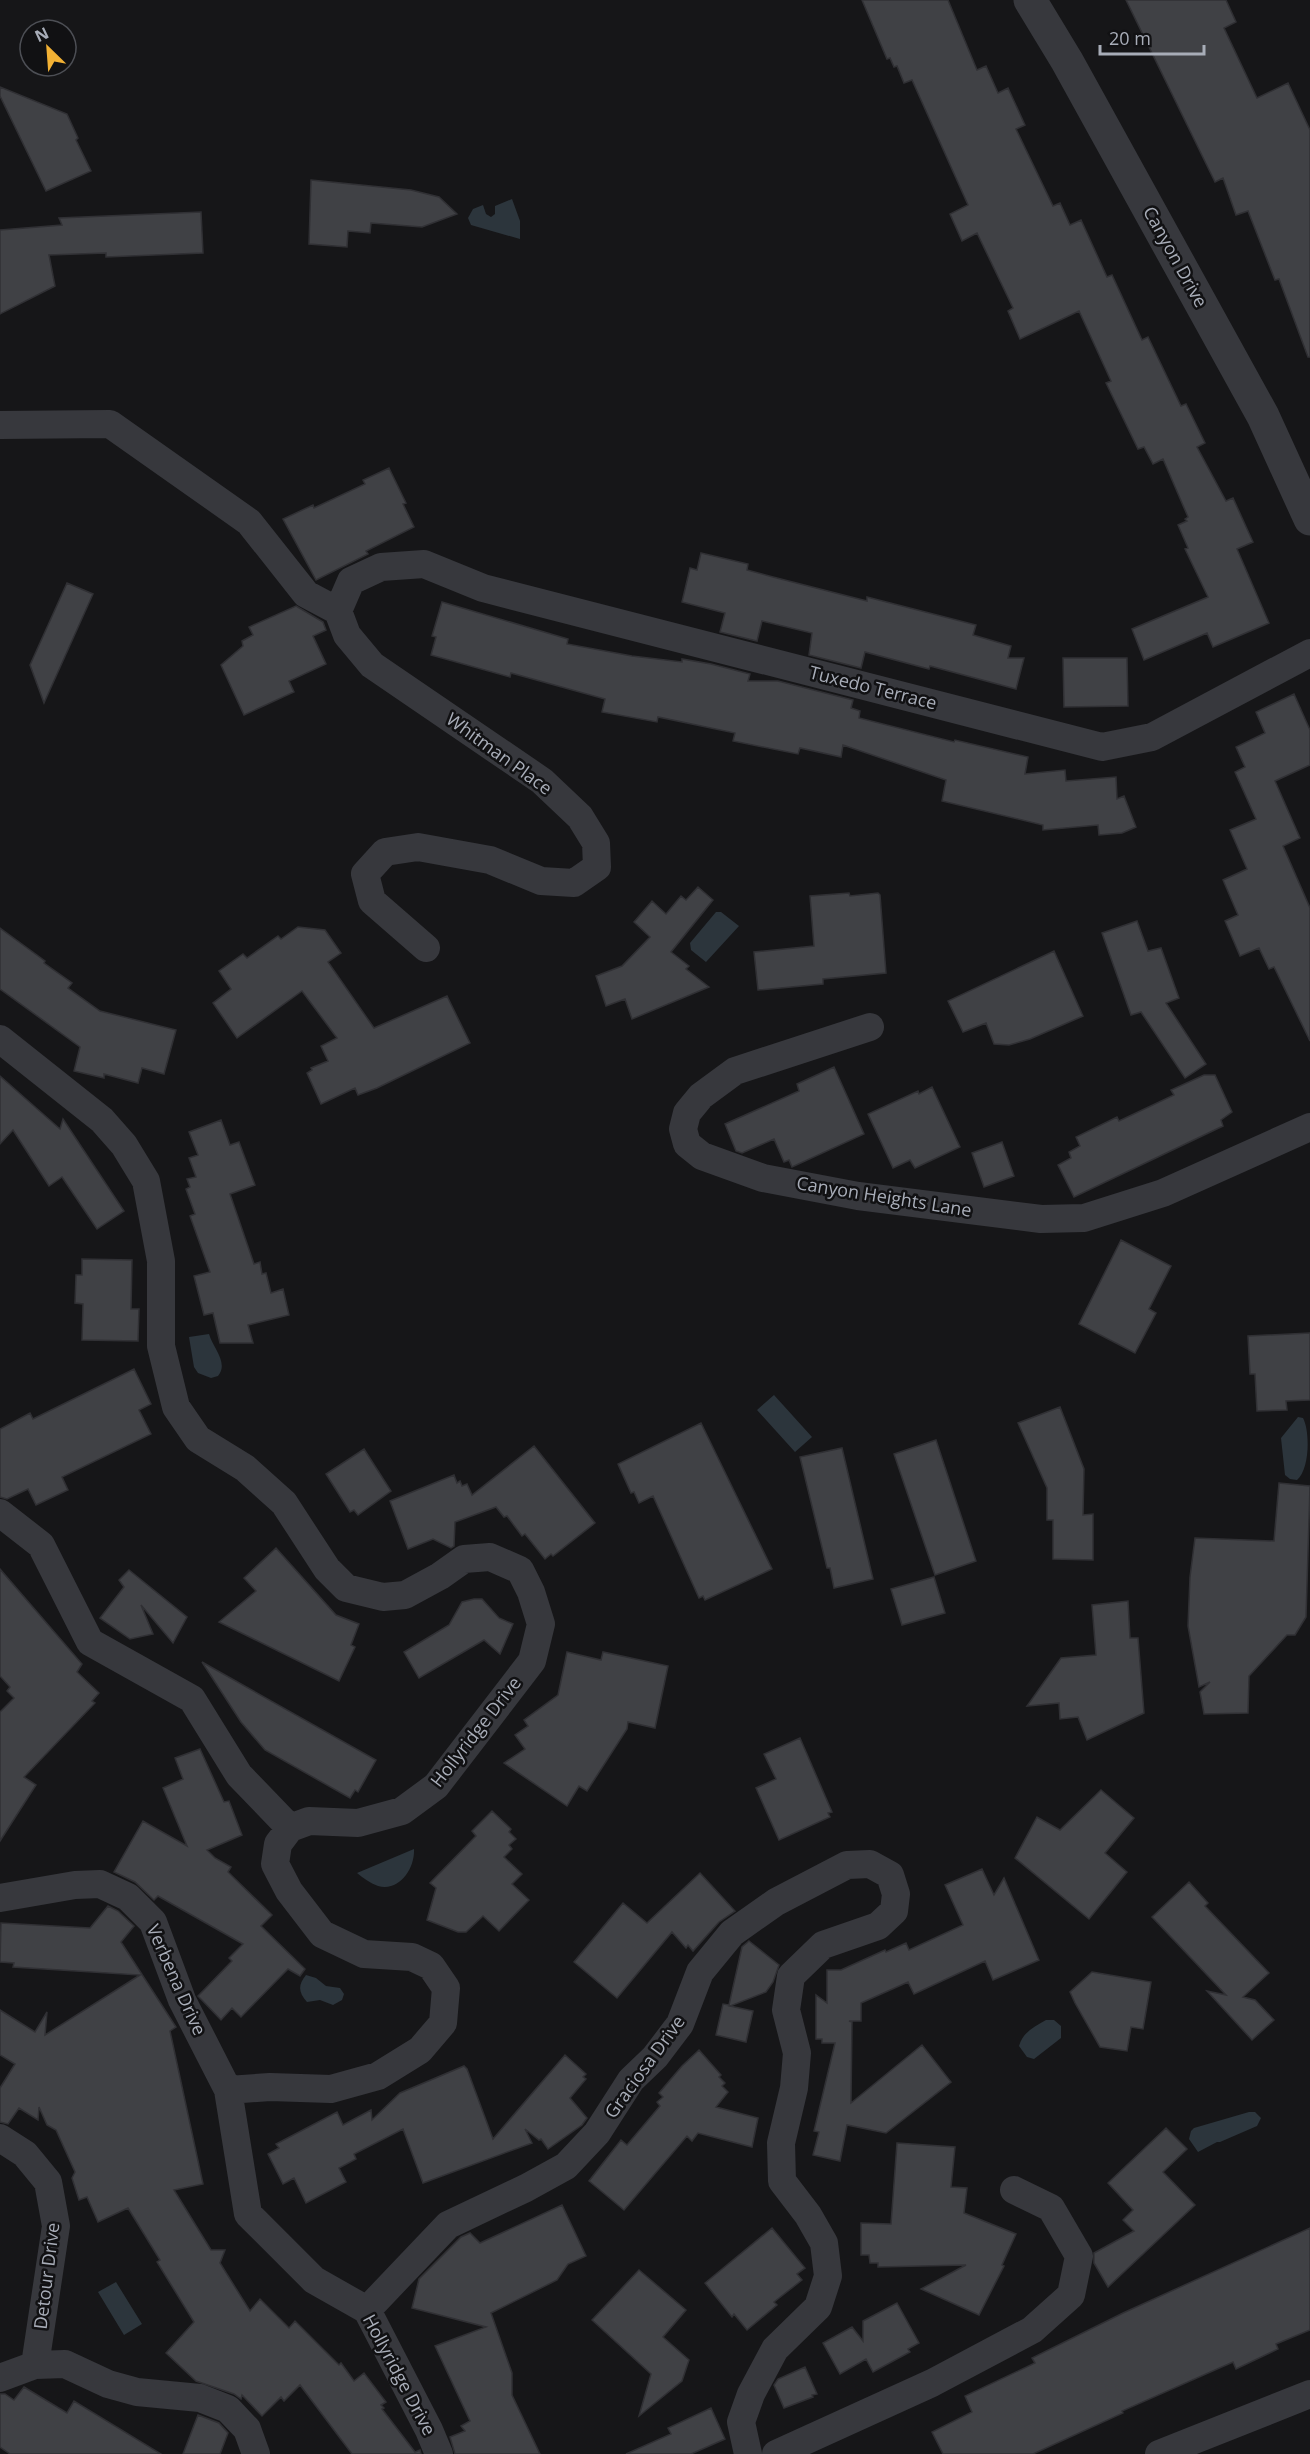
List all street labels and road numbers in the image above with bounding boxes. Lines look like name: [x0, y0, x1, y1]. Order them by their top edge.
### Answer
street label: Canyon Drive: [1138, 202, 1214, 311]
street label: Tuxedo Terrace: [807, 660, 939, 714]
street label: Whitman Place: [442, 707, 557, 800]
street label: Canyon Heights Lane: [795, 1170, 973, 1222]
street label: Hollyridge Drive: [425, 1671, 526, 1791]
street label: Verbena Drive: [142, 1920, 212, 2039]
street label: Graciosa Drive: [599, 2010, 690, 2123]
street label: Detour Drive: [28, 2221, 64, 2331]
street label: Hollyridge Drive: [358, 2310, 442, 2439]

